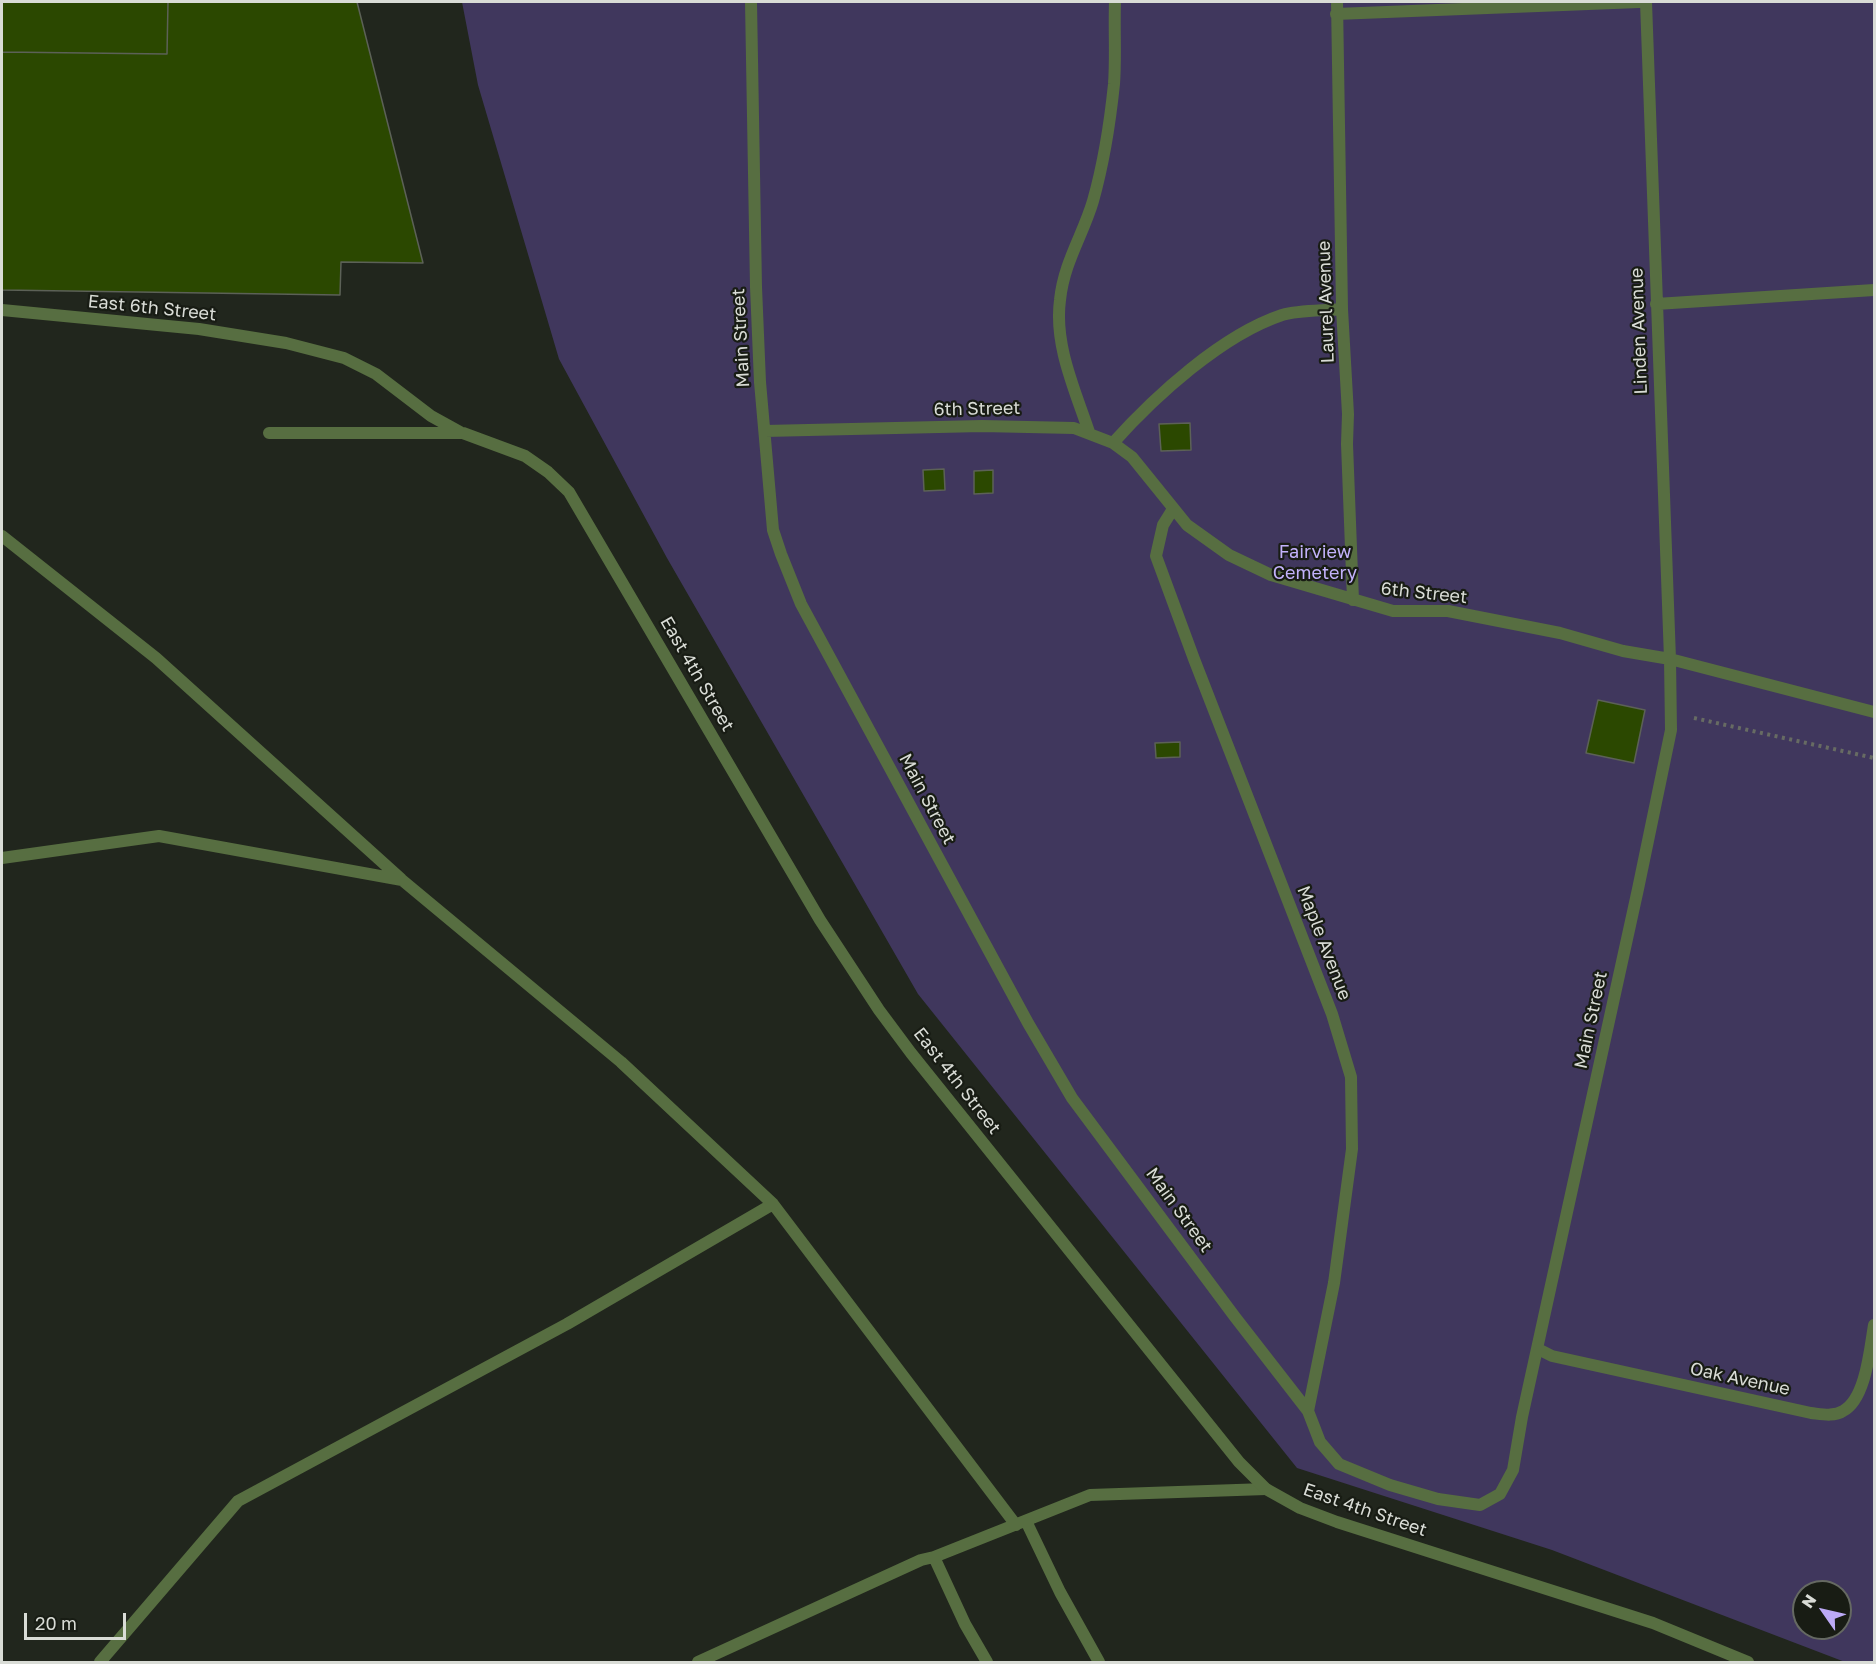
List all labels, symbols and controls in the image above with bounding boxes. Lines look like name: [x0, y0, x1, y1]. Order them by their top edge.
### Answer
street label: Laurel Avenue: [1313, 240, 1339, 364]
street label: Linden Avenue: [1626, 267, 1652, 395]
street label: Main Street: [728, 288, 754, 388]
street label: East 6th Street: [87, 291, 217, 325]
street label: 6th Street: [933, 397, 1021, 421]
park label: Fairview Cemetery: [1273, 541, 1357, 584]
street label: 6th Street: [1380, 578, 1468, 608]
street label: East 4th Street: [655, 613, 739, 735]
street label: Main Street: [894, 750, 960, 848]
street label: Maple Avenue: [1292, 883, 1356, 1003]
street label: Main Street: [1570, 969, 1612, 1071]
street label: East 4th Street: [909, 1023, 1005, 1139]
street label: Main Street: [1141, 1163, 1217, 1257]
street label: Oak Avenue: [1688, 1358, 1792, 1400]
street label: East 4th Street: [1300, 1479, 1430, 1541]
north arrow: [1792, 1580, 1852, 1640]
text: N: [1797, 1590, 1820, 1612]
scale bar: [27, 1601, 129, 1639]
text: 20 m: [35, 1612, 77, 1634]

